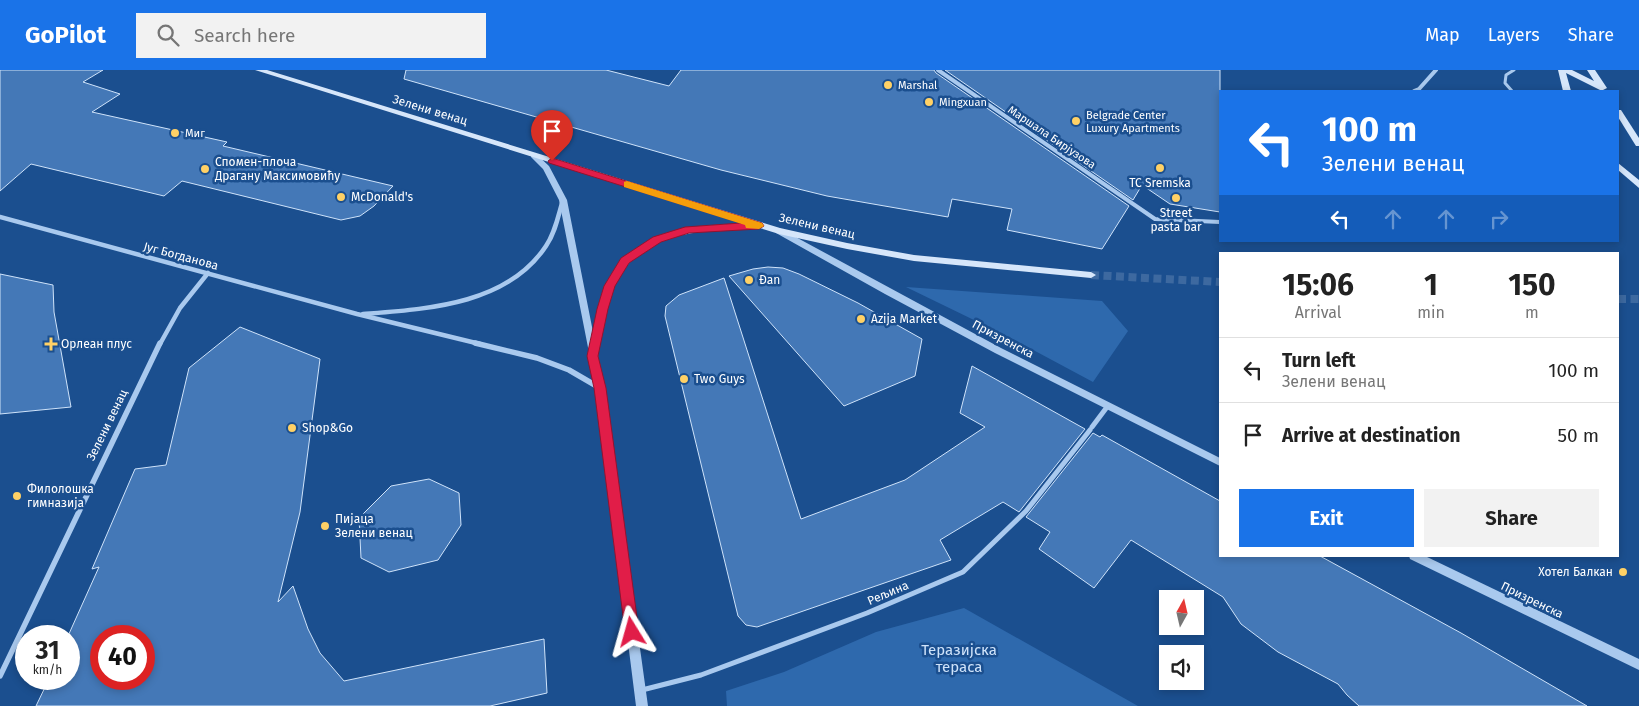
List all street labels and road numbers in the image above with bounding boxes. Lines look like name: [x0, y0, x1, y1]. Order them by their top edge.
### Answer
street label: Зелени венац: [391, 92, 469, 128]
street label: Маршала Бирјузова: [1005, 103, 1098, 172]
street label: Зелени венац: [778, 210, 856, 242]
street label: Југ Богданова: [142, 239, 220, 273]
street label: Призренска: [970, 317, 1036, 361]
street label: Зелени венац: [84, 387, 130, 463]
street label: Рељина: [865, 578, 911, 608]
street label: Призренска: [1499, 579, 1565, 621]

